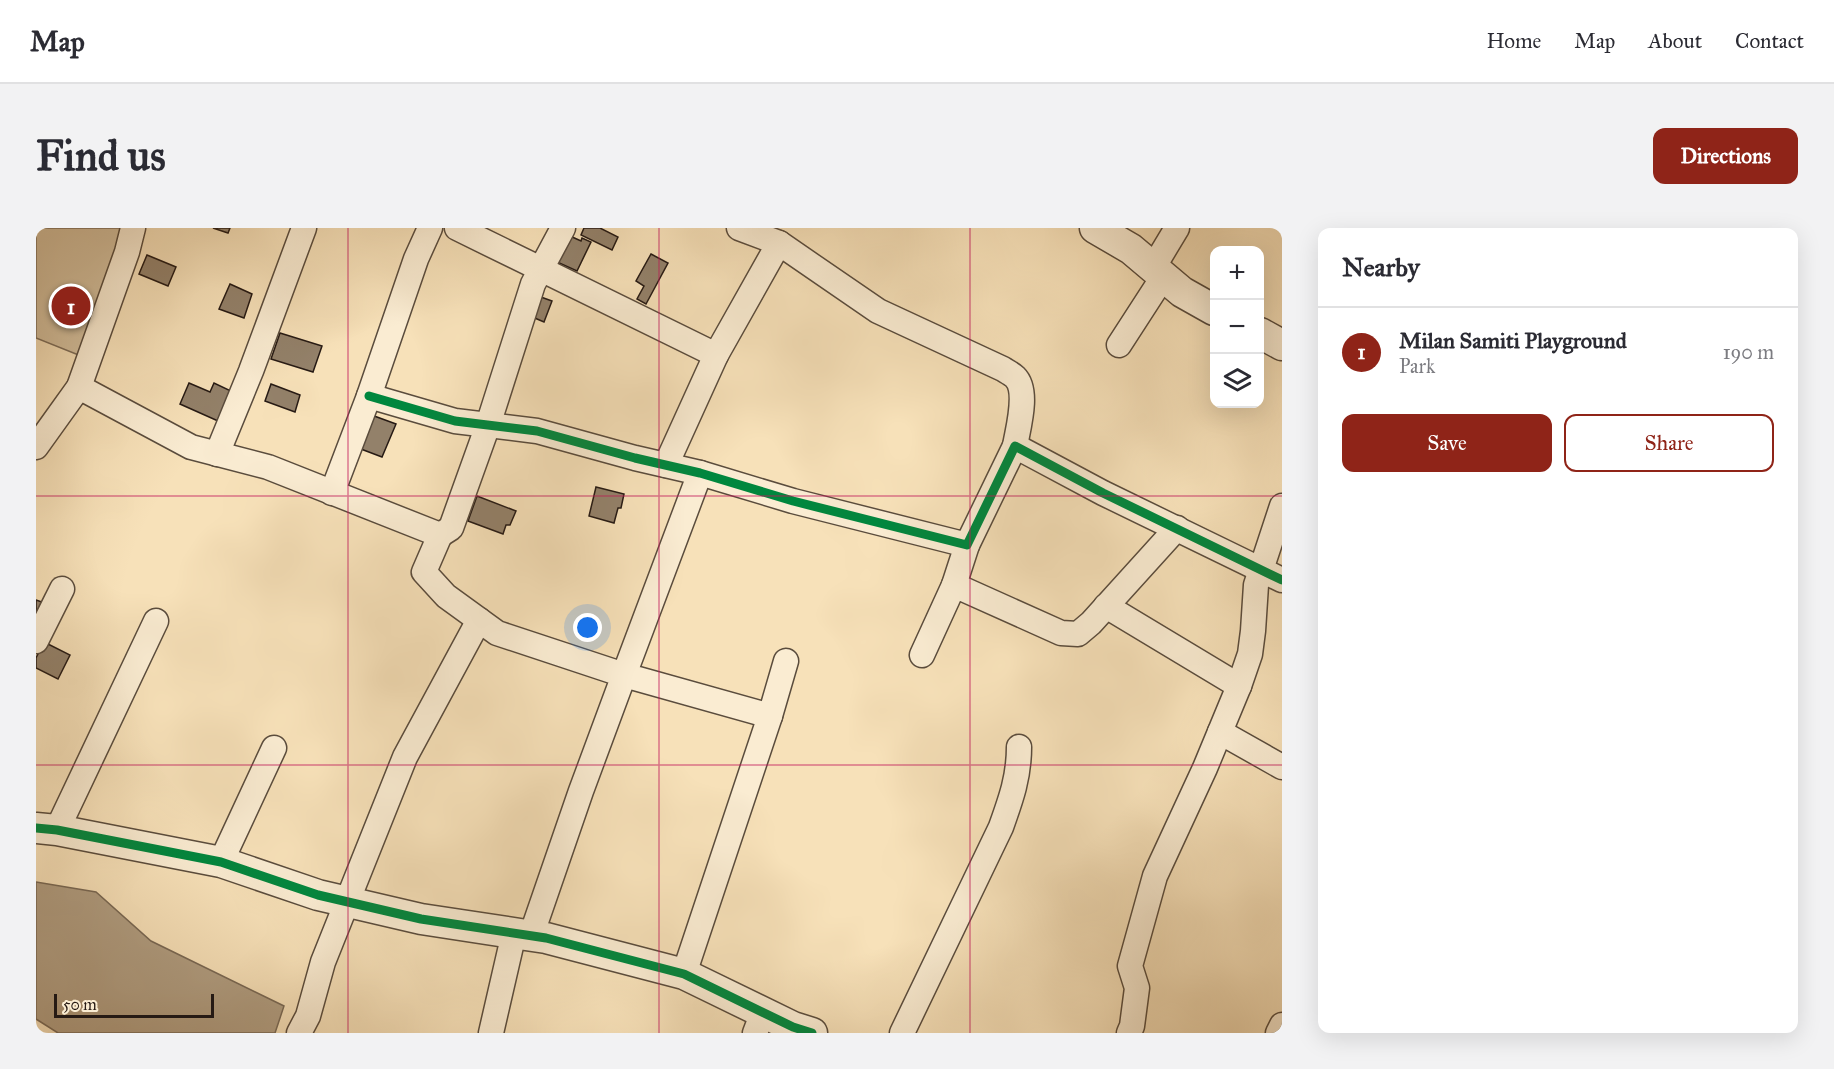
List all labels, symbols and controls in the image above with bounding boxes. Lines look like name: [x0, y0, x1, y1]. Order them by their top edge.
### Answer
text: Map: [30, 24, 85, 59]
text: Home: [1486, 28, 1541, 54]
text: Map: [1574, 28, 1615, 54]
text: About: [1648, 28, 1702, 54]
text: Contact: [1735, 28, 1804, 54]
button: Directions: [1653, 128, 1798, 184]
text: Find us: [36, 130, 166, 182]
map controls: [1210, 246, 1264, 408]
button: +: [1210, 246, 1264, 300]
text: Nearby: [1342, 251, 1420, 283]
pin: 1: [51, 284, 90, 328]
button: −: [1210, 300, 1264, 354]
text: Milan Samiti Playground: [1399, 327, 1627, 354]
text: 1: [1358, 340, 1365, 364]
text: 190 m: [1723, 340, 1774, 364]
button: layers: [1210, 354, 1264, 408]
text: Park: [1399, 354, 1435, 378]
button: Save: [1342, 414, 1552, 472]
button: Share: [1564, 414, 1774, 472]
your location: [573, 613, 602, 642]
scale bar: [54, 991, 214, 1018]
text: 50 m: [63, 995, 97, 1014]

